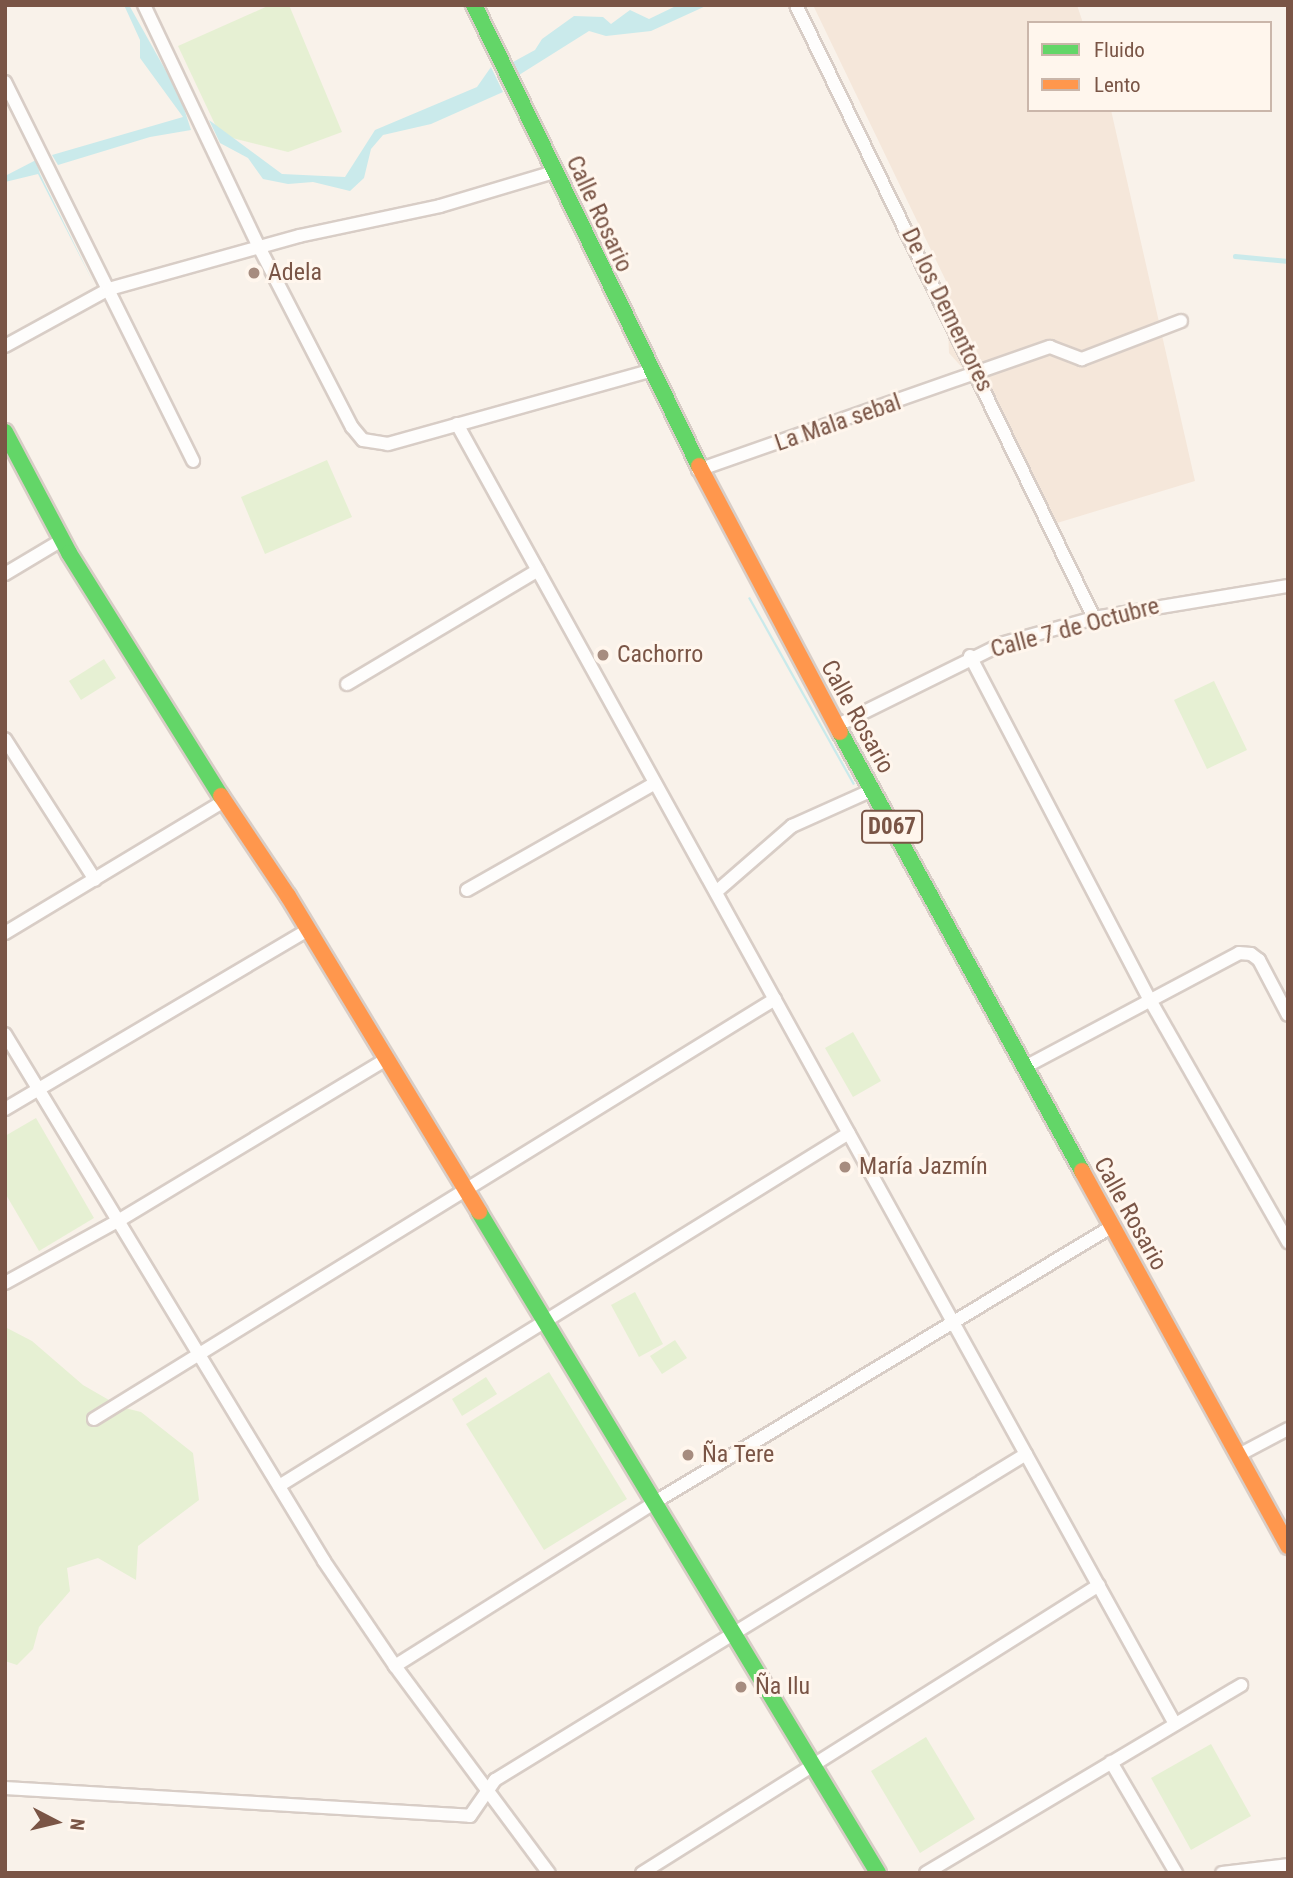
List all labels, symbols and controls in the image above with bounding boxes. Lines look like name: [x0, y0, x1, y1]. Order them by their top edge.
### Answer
legend: [1027, 21, 1272, 112]
text: Fluido: [1094, 38, 1145, 62]
text: Lento: [1094, 73, 1141, 97]
street label: Calle Rosario: [560, 151, 638, 277]
street label: De los Dementores: [895, 223, 999, 397]
place label: Adela: [268, 259, 322, 287]
marker: Adela: [246, 265, 262, 281]
street label: La Mala sebal: [771, 388, 905, 458]
street label: Calle 7 de Octubre: [988, 592, 1162, 664]
place label: Cachorro: [617, 641, 703, 669]
marker: Cachorro: [595, 647, 611, 663]
street label: Calle Rosario: [814, 655, 900, 779]
road number: D067: [860, 807, 924, 846]
street label: Calle Rosario: [1087, 1152, 1173, 1276]
place label: María Jazmín: [859, 1153, 988, 1181]
marker: María Jazmín: [837, 1159, 853, 1175]
place label: Ña Tere: [702, 1441, 775, 1469]
marker: Ña Tere: [680, 1447, 696, 1463]
place label: Ña Ilu: [755, 1673, 810, 1701]
marker: Ña Ilu: [733, 1679, 749, 1695]
north arrow: [21, 1787, 91, 1857]
text: N: [65, 1817, 89, 1832]

